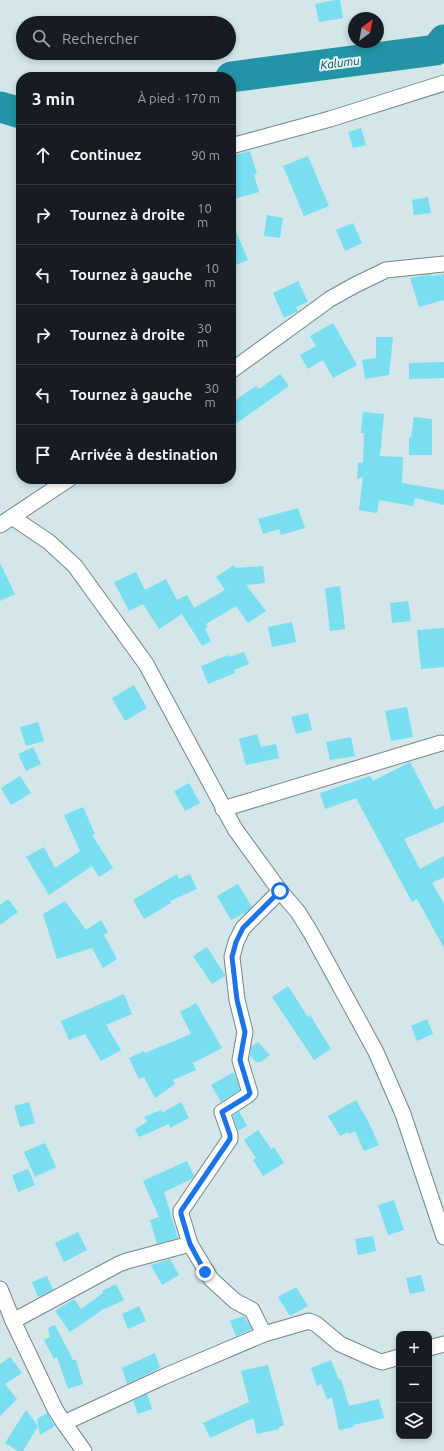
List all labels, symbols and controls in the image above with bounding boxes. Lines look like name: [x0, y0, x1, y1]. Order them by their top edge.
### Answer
north arrow: [348, 12, 384, 48]
search box: [16, 16, 236, 60]
icon: search: [30, 27, 52, 49]
text: Rechercher: [62, 30, 139, 47]
water label: Kalumu: [319, 54, 361, 71]
text: 3 min: [32, 89, 75, 108]
text: À pied · 170 m: [138, 91, 220, 105]
icon: ahead: [32, 144, 54, 166]
text: Continuez: [70, 146, 141, 163]
text: 90 m: [191, 148, 220, 162]
text: 10 m: [197, 201, 212, 229]
icon: right: [32, 204, 54, 226]
text: Tournez à droite: [70, 206, 185, 223]
text: 10 m: [205, 261, 219, 289]
icon: left: [32, 264, 54, 286]
text: Tournez à gauche: [70, 266, 193, 283]
text: 30 m: [197, 321, 212, 349]
icon: right: [32, 324, 54, 346]
text: Tournez à droite: [70, 326, 185, 343]
text: 30 m: [205, 381, 219, 409]
icon: left: [32, 384, 54, 406]
text: Tournez à gauche: [70, 386, 193, 403]
icon: arrive: [32, 444, 54, 466]
text: Arrivée à destination: [70, 446, 218, 463]
route start: [271, 882, 289, 900]
route end: [196, 1263, 214, 1281]
map controls: [396, 1331, 432, 1439]
button: +: [396, 1331, 432, 1367]
button: −: [396, 1367, 432, 1403]
button: layers: [396, 1403, 432, 1439]

